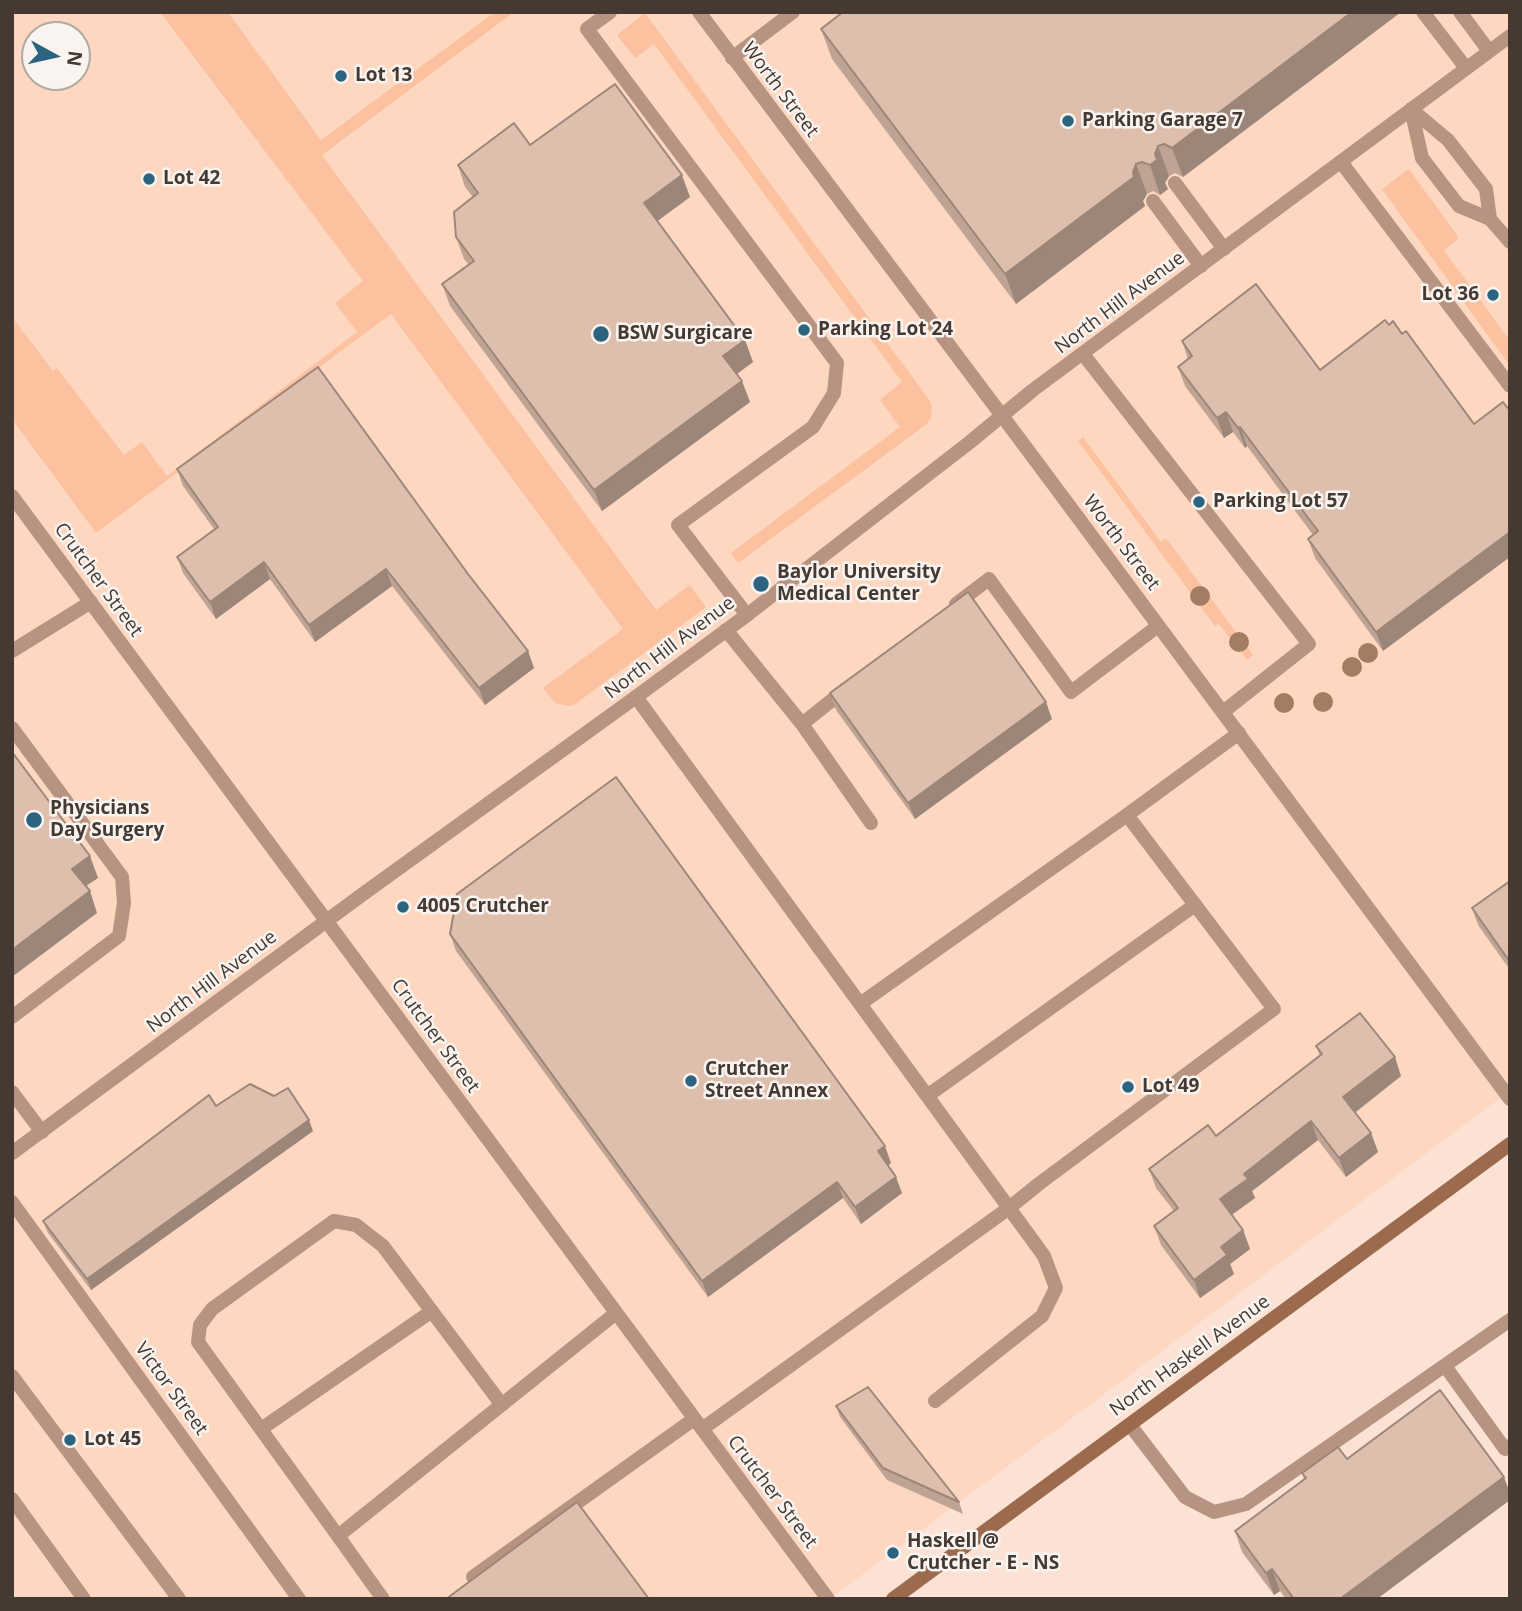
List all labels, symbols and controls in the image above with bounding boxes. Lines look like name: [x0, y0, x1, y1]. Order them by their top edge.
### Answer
north arrow: [21, 21, 91, 91]
street label: Worth Street: [737, 38, 823, 142]
text: N: [61, 49, 89, 68]
place label: Lot 13: [355, 65, 412, 87]
marker: Lot 13: [333, 68, 349, 84]
place label: Parking Garage 7: [1082, 110, 1243, 132]
marker: Parking Garage 7: [1060, 113, 1076, 129]
place label: Lot 42: [163, 168, 220, 190]
marker: Lot 42: [141, 171, 157, 187]
street label: North Hill Avenue: [1051, 247, 1189, 359]
place label: Lot 36: [1422, 284, 1479, 306]
marker: Lot 36: [1485, 287, 1501, 303]
place label: Parking Lot 24: [818, 319, 953, 341]
marker: Parking Lot 24: [796, 322, 812, 338]
place label: BSW Surgicare: [617, 323, 753, 345]
marker: BSW Surgicare: [591, 324, 611, 344]
street label: Worth Street: [1078, 491, 1164, 595]
place label: Parking Lot 57: [1213, 491, 1348, 513]
marker: Parking Lot 57: [1191, 494, 1207, 510]
street label: Crutcher Street: [49, 519, 147, 641]
place label: Baylor University Medical Center: [777, 562, 941, 606]
marker: Baylor University Medical Center: [751, 574, 771, 594]
street label: North Hill Avenue: [601, 592, 739, 704]
place label: Physicians Day Surgery: [50, 798, 164, 842]
marker: Physicians Day Surgery: [24, 810, 44, 830]
place label: 4005 Crutcher: [417, 896, 549, 918]
marker: 4005 Crutcher: [395, 899, 411, 915]
street label: North Hill Avenue: [143, 926, 281, 1038]
street label: Crutcher Street: [386, 975, 484, 1097]
place label: Crutcher Street Annex: [705, 1059, 828, 1103]
marker: Crutcher Street Annex: [683, 1073, 699, 1089]
place label: Lot 49: [1142, 1076, 1199, 1098]
marker: Lot 49: [1120, 1079, 1136, 1095]
street label: North Haskell Avenue: [1106, 1290, 1274, 1422]
street label: Victor Street: [130, 1338, 212, 1440]
place label: Lot 45: [84, 1429, 141, 1451]
street label: Crutcher Street: [722, 1431, 822, 1553]
marker: Lot 45: [62, 1432, 78, 1448]
place label: Haskell @ Crutcher - E - NS: [907, 1531, 1059, 1575]
marker: Haskell @ Crutcher - E - NS: [885, 1545, 901, 1561]

